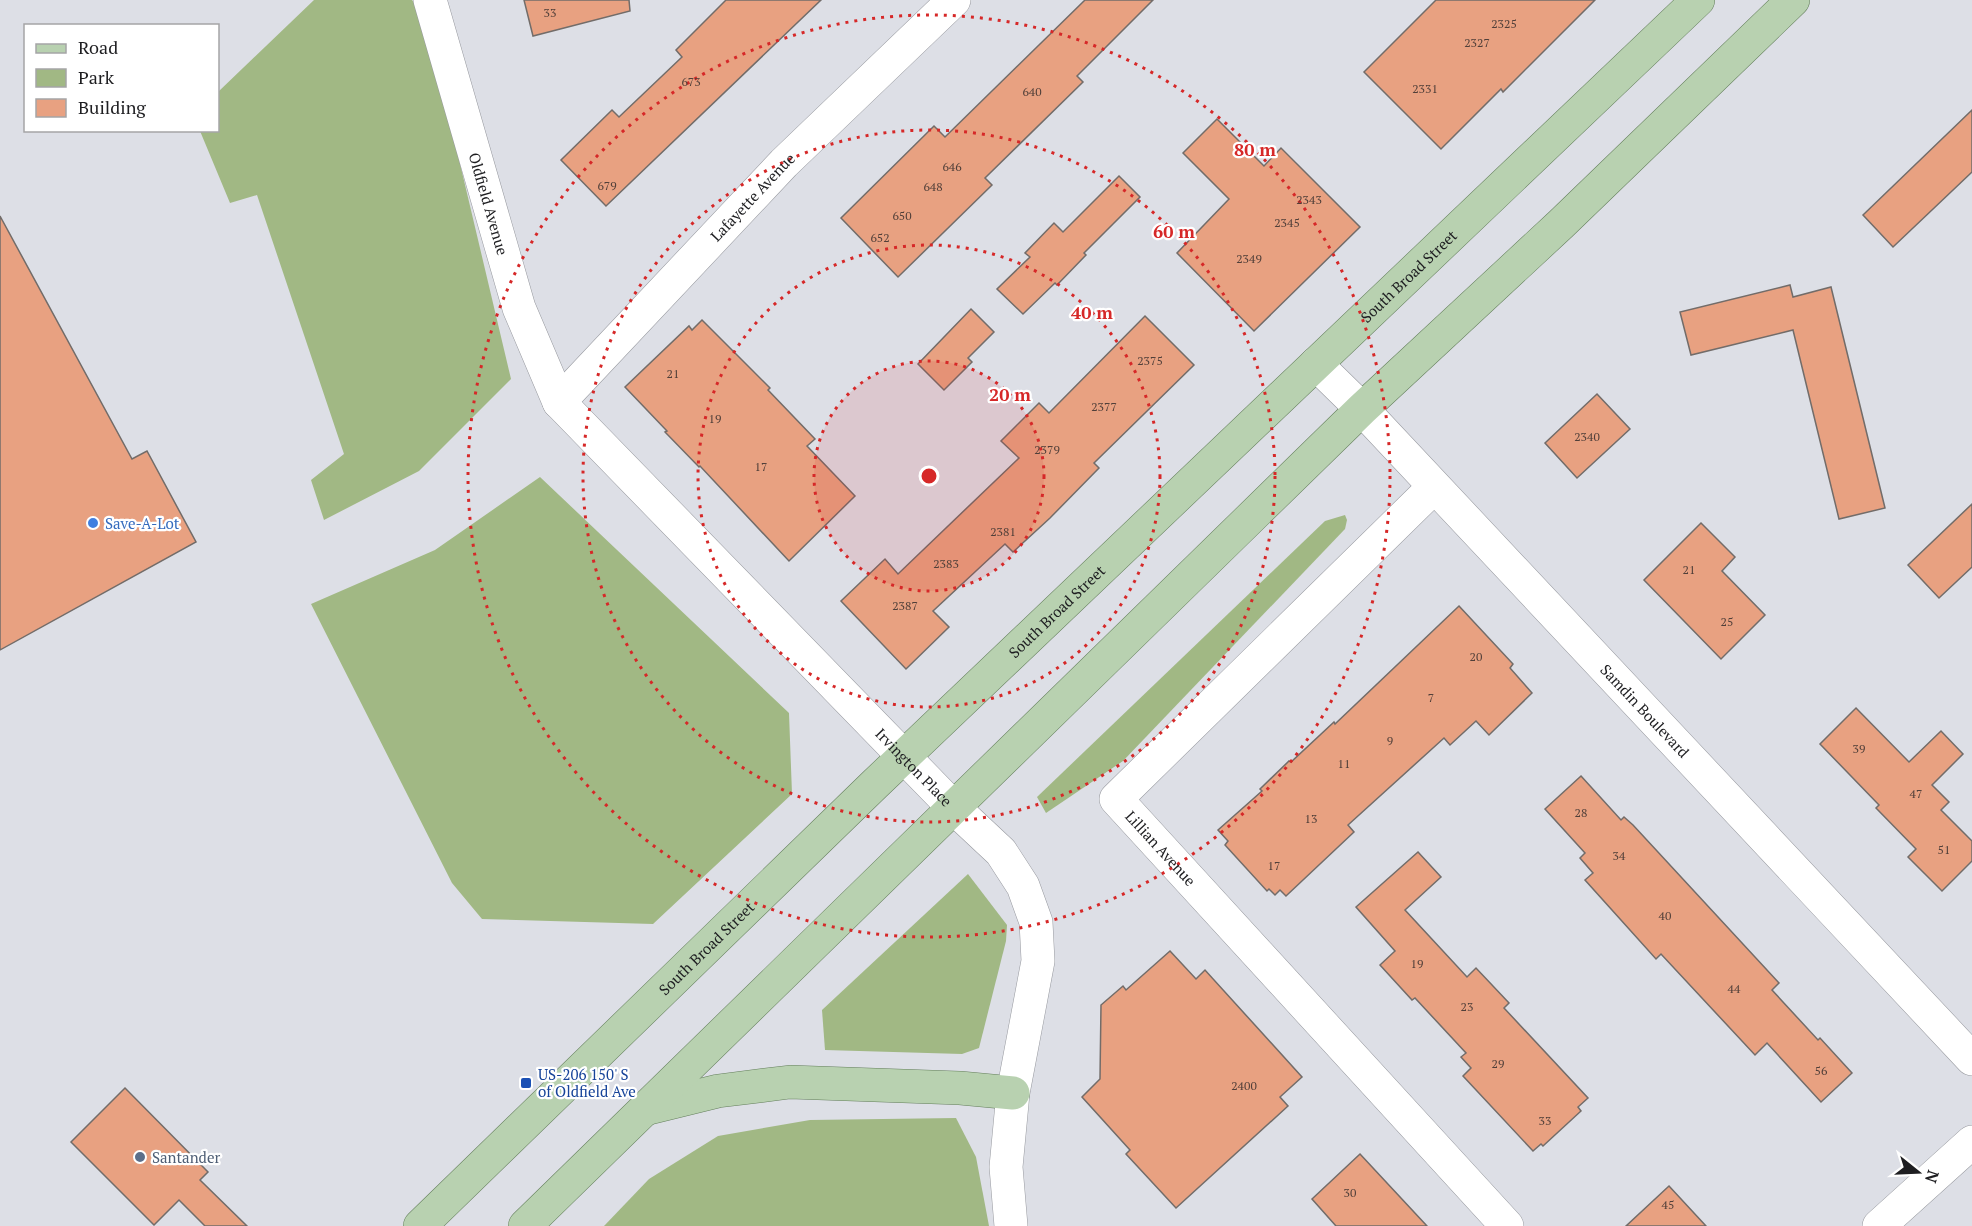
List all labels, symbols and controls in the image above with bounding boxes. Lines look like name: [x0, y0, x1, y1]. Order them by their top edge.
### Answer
house number: 33: [544, 5, 556, 20]
house number: 2325: [1491, 16, 1517, 31]
legend: [24, 24, 219, 132]
text: Road: [78, 35, 118, 59]
house number: 2327: [1464, 35, 1490, 50]
text: Park: [78, 65, 115, 89]
house number: 673: [681, 74, 701, 89]
house number: 2331: [1412, 81, 1438, 96]
house number: 640: [1022, 84, 1042, 99]
text: Building: [78, 95, 146, 119]
text: 80 m: [1234, 137, 1276, 161]
street label: Lafayette Avenue: [706, 148, 799, 245]
street label: Oldfield Avenue: [465, 150, 513, 257]
house number: 646: [942, 159, 962, 174]
house number: 679: [597, 178, 617, 193]
house number: 648: [923, 179, 943, 194]
house number: 2343: [1296, 192, 1322, 207]
house number: 650: [892, 208, 912, 223]
house number: 2345: [1274, 215, 1300, 230]
text: 60 m: [1153, 219, 1195, 243]
street label: South Broad Street: [1356, 225, 1461, 327]
house number: 652: [870, 230, 890, 245]
house number: 2349: [1236, 251, 1262, 266]
text: 40 m: [1071, 300, 1113, 324]
house number: 2375: [1137, 353, 1163, 368]
house number: 21: [667, 366, 679, 381]
text: 20 m: [989, 382, 1031, 406]
house number: 2377: [1091, 399, 1117, 414]
house number: 19: [709, 411, 721, 426]
house number: 2340: [1574, 429, 1600, 444]
house number: 2379: [1034, 442, 1060, 457]
house number: 17: [755, 459, 767, 474]
centre of rings: [919, 466, 939, 486]
place label: Save-A-Lot: [105, 513, 180, 533]
marker: Save-A-Lot: [86, 516, 100, 530]
house number: 2381: [990, 524, 1016, 539]
house number: 2383: [933, 556, 959, 571]
street label: South Broad Street: [1004, 560, 1109, 662]
house number: 21: [1683, 562, 1695, 577]
house number: 2387: [892, 598, 918, 613]
house number: 25: [1721, 614, 1733, 629]
house number: 20: [1470, 649, 1482, 664]
street label: Samdin Boulevard: [1596, 660, 1694, 762]
house number: 7: [1428, 690, 1434, 705]
street label: Irvington Place: [871, 723, 957, 811]
house number: 9: [1387, 733, 1393, 748]
house number: 39: [1853, 741, 1865, 756]
house number: 11: [1338, 756, 1350, 771]
house number: 47: [1910, 786, 1922, 801]
house number: 28: [1575, 805, 1587, 820]
street label: Lillian Avenue: [1121, 806, 1200, 890]
house number: 13: [1305, 811, 1317, 826]
house number: 51: [1938, 842, 1950, 857]
house number: 34: [1613, 848, 1626, 863]
house number: 17: [1268, 858, 1280, 873]
street label: South Broad Street: [654, 897, 759, 999]
house number: 40: [1659, 908, 1671, 923]
house number: 19: [1411, 956, 1423, 971]
house number: 44: [1728, 981, 1741, 996]
house number: 23: [1461, 999, 1473, 1014]
house number: 29: [1492, 1056, 1504, 1071]
house number: 56: [1815, 1063, 1828, 1078]
place label: US-206 150' S of Oldfield Ave: [538, 1064, 636, 1101]
marker: US-206 150' S of Oldfield Ave: [519, 1076, 533, 1090]
house number: 2400: [1231, 1078, 1257, 1093]
house number: 33: [1539, 1113, 1551, 1128]
north arrow: [1888, 1142, 1948, 1202]
place label: Santander: [152, 1147, 220, 1167]
marker: Santander: [133, 1150, 147, 1164]
text: N: [1920, 1167, 1945, 1186]
house number: 30: [1344, 1185, 1356, 1200]
house number: 45: [1662, 1197, 1674, 1212]

